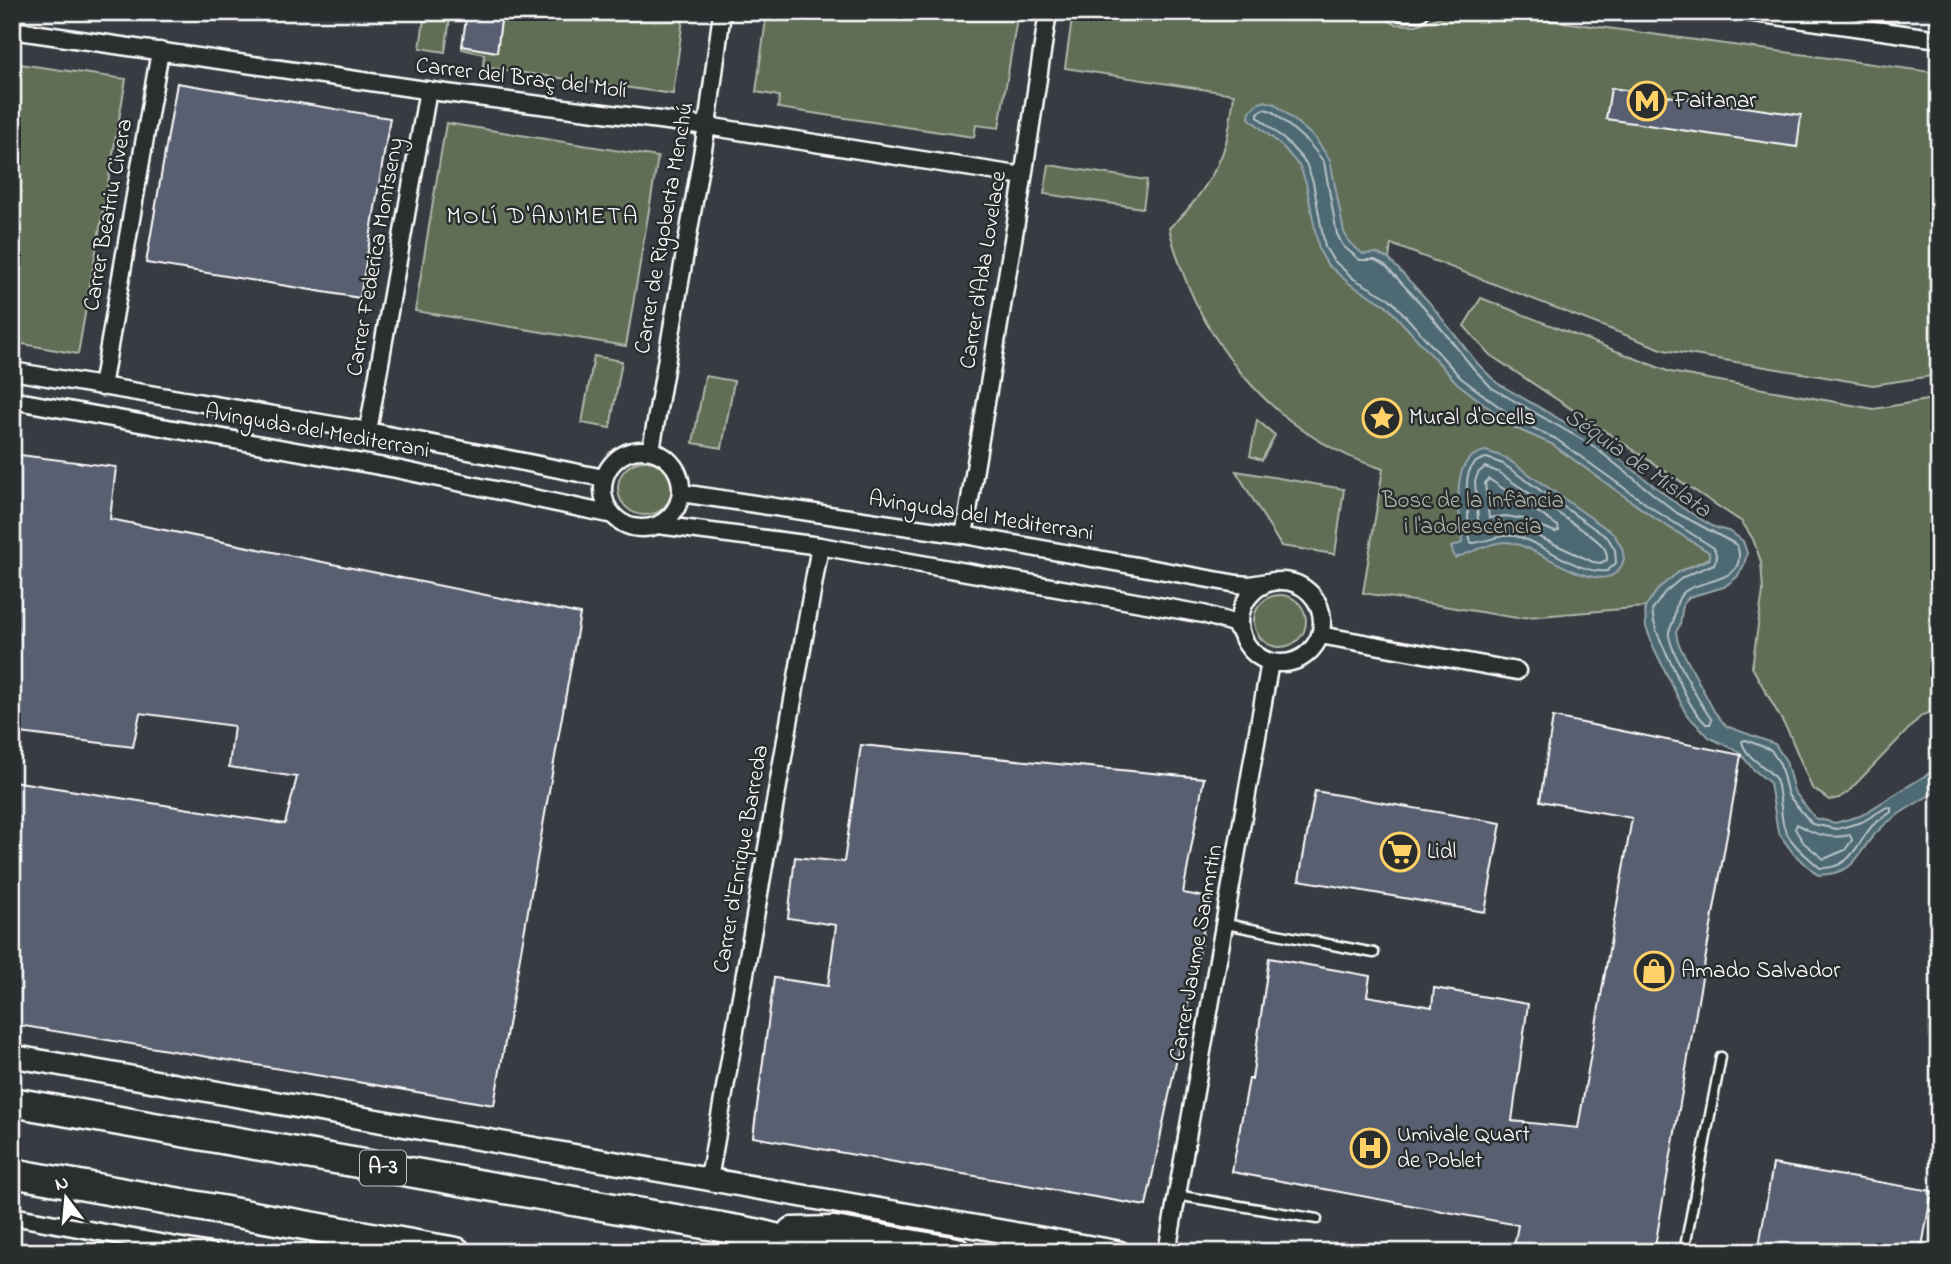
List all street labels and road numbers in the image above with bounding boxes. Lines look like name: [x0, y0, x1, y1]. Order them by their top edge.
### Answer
street label: Carrer del Braç del Molí: [414, 50, 628, 108]
street label: Carrer de Rigoberta Menchú: [627, 99, 704, 357]
street label: Carrer Beatriu Civera: [76, 116, 142, 314]
street label: Carrer Federica Montseny: [339, 135, 415, 379]
street label: Carrer d'Ada Lovelace: [952, 168, 1016, 371]
street label: Avinguda del Mediterrani: [202, 396, 432, 469]
street label: Avinguda del Mediterrani: [866, 483, 1096, 552]
street label: Carrer d'Enrique Barreda: [706, 742, 778, 976]
street label: Carrer Jaume Sanmrtin: [1162, 842, 1232, 1064]
road number: A-3: [360, 1150, 406, 1186]

